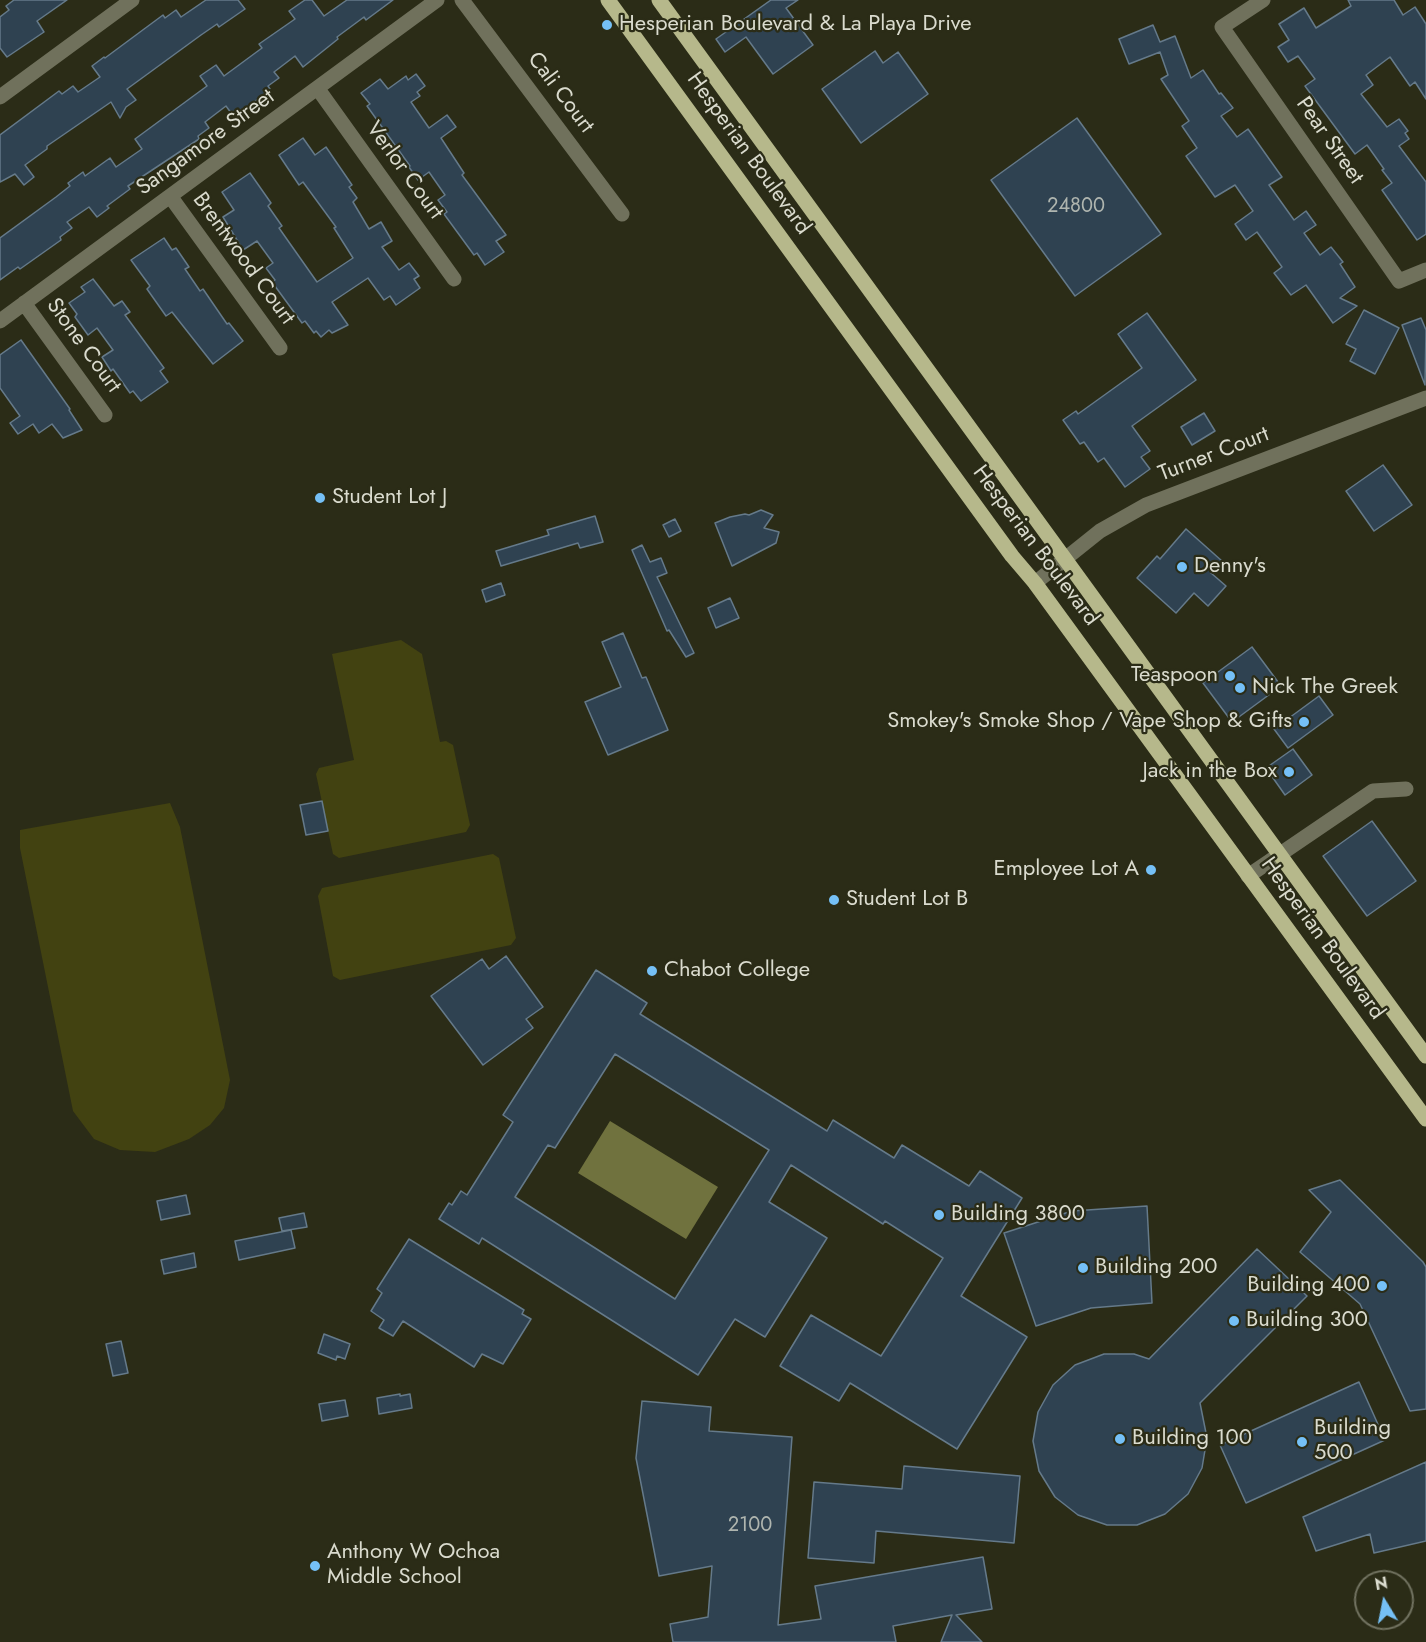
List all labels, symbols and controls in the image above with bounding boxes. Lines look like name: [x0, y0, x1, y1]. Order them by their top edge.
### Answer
place label: Hesperian Boulevard & La Playa Drive: [619, 12, 972, 38]
marker: Hesperian Boulevard & La Playa Drive: [600, 18, 614, 32]
street label: Cali Court: [521, 47, 599, 139]
street label: Hesperian Boulevard: [680, 68, 816, 240]
street label: Sangamore Street: [132, 84, 280, 202]
street label: Pear Street: [1290, 92, 1368, 190]
street label: Verlor Court: [360, 117, 448, 225]
street label: Brentwood Court: [186, 188, 300, 330]
house number: 24800: [1047, 195, 1105, 219]
street label: Stone Court: [40, 294, 126, 398]
street label: Turner Court: [1155, 422, 1273, 488]
street label: Hesperian Boulevard: [966, 461, 1104, 631]
place label: Student Lot J: [332, 485, 447, 511]
marker: Student Lot J: [313, 491, 327, 505]
place label: Denny's: [1194, 554, 1266, 580]
marker: Denny's: [1175, 560, 1189, 574]
place label: Teaspoon: [1131, 663, 1218, 689]
marker: Teaspoon: [1223, 669, 1237, 683]
place label: Nick The Greek: [1252, 675, 1398, 701]
marker: Nick The Greek: [1233, 681, 1247, 695]
place label: Smokey's Smoke Shop / Vape Shop & Gifts: [887, 709, 1292, 735]
marker: Smokey's Smoke Shop / Vape Shop & Gifts: [1297, 715, 1311, 729]
place label: Jack in the Box: [1143, 759, 1277, 785]
marker: Jack in the Box: [1282, 765, 1296, 779]
street label: Hesperian Boulevard: [1254, 853, 1390, 1025]
place label: Employee Lot A: [994, 857, 1139, 883]
marker: Employee Lot A: [1144, 863, 1158, 877]
place label: Student Lot B: [846, 887, 968, 913]
marker: Student Lot B: [827, 893, 841, 907]
place label: Chabot College: [664, 958, 810, 984]
marker: Chabot College: [645, 964, 659, 978]
place label: Building 3800: [951, 1202, 1085, 1228]
marker: Building 3800: [932, 1208, 946, 1222]
place label: Building 200: [1095, 1255, 1217, 1281]
marker: Building 200: [1076, 1261, 1090, 1275]
place label: Building 400: [1247, 1273, 1370, 1299]
marker: Building 400: [1375, 1279, 1389, 1293]
place label: Building 300: [1246, 1308, 1368, 1334]
marker: Building 300: [1227, 1314, 1241, 1328]
place label: Building 500: [1314, 1416, 1391, 1468]
place label: Building 100: [1132, 1426, 1252, 1452]
marker: Building 100: [1113, 1432, 1127, 1446]
marker: Building 500: [1295, 1435, 1309, 1449]
house number: 2100: [728, 1514, 772, 1538]
place label: Anthony W Ochoa Middle School: [327, 1540, 500, 1592]
marker: Anthony W Ochoa Middle School: [308, 1559, 322, 1573]
north arrow: [1354, 1570, 1414, 1630]
text: N: [1373, 1571, 1389, 1596]

